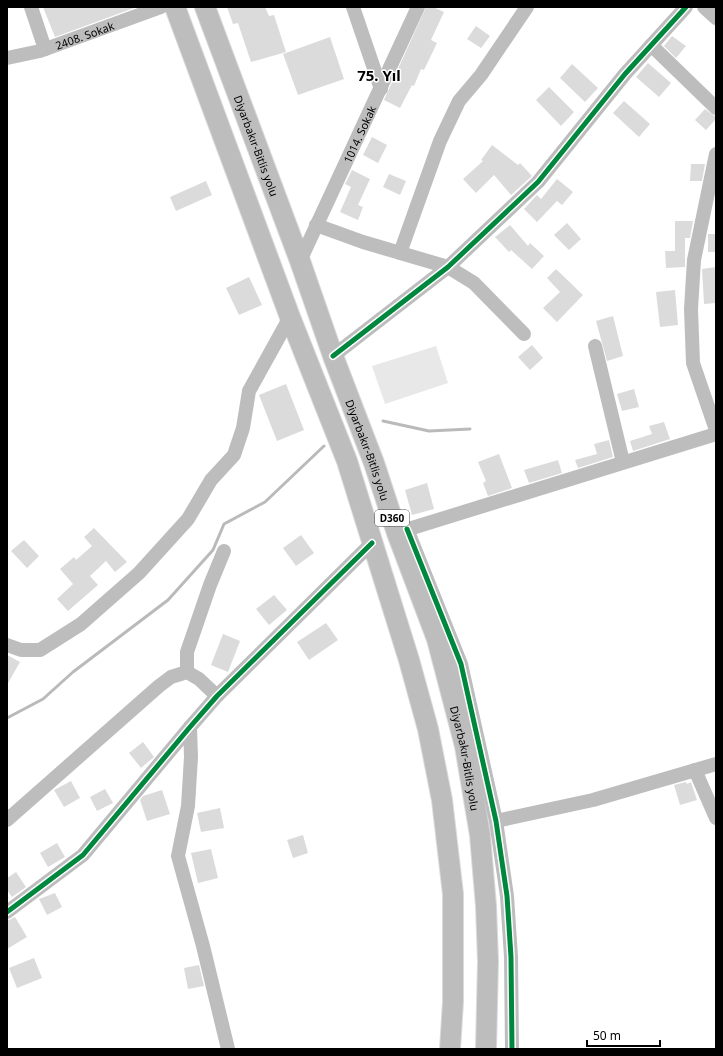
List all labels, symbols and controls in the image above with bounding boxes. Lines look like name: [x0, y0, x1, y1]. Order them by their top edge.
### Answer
street label: 2408. Sokak: [53, 17, 116, 52]
district label: 75. Yıl: [357, 65, 401, 85]
street label: Diyarbakır-Bitlis yolu: [231, 93, 283, 198]
street label: 1014. Sokak: [339, 103, 379, 165]
street label: Diyarbakır-Bitlis yolu: [343, 397, 393, 502]
road number: D360: [375, 510, 409, 526]
street label: Diyarbakır-Bitlis yolu: [447, 704, 483, 812]
scale bar: [587, 1022, 660, 1048]
text: 50 m: [593, 1027, 621, 1044]

